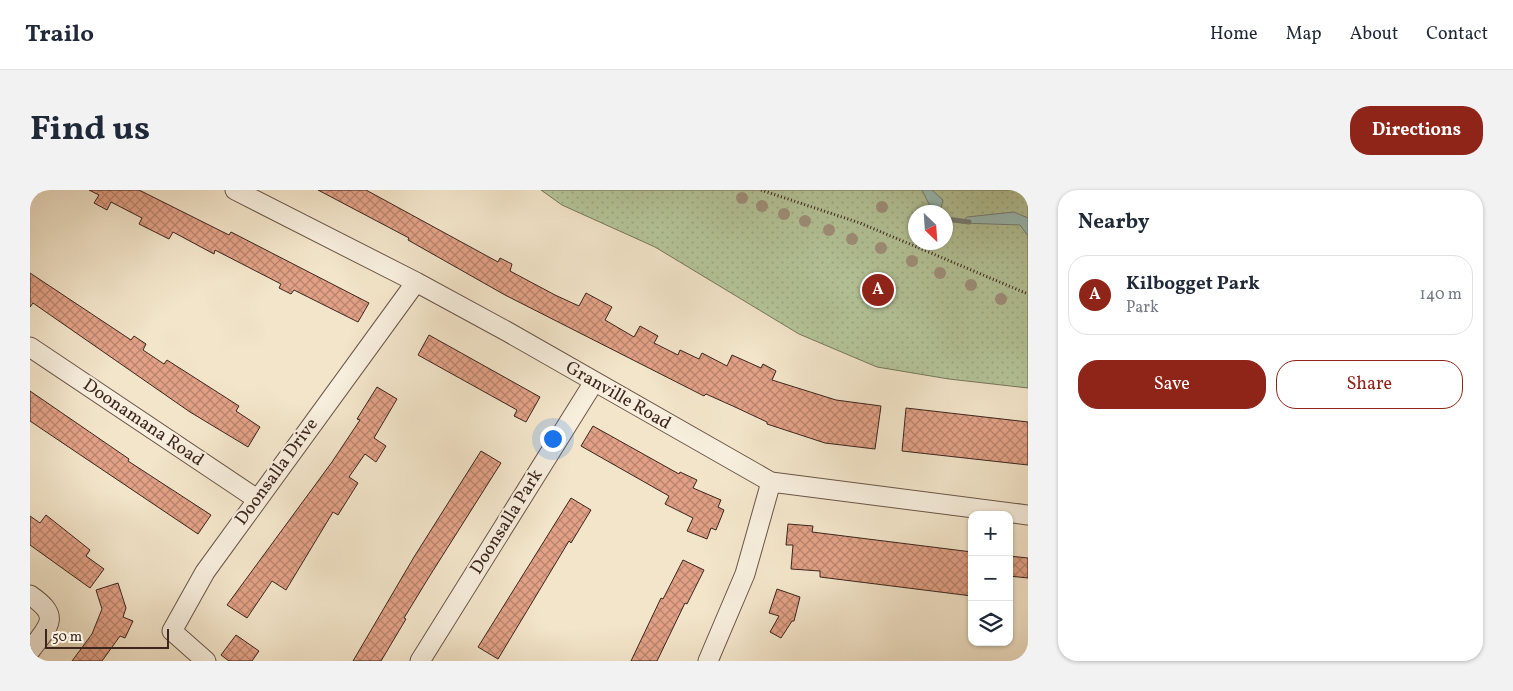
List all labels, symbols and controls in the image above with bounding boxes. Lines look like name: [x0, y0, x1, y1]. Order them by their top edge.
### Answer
text: Trailo: [25, 18, 94, 52]
text: Home: [1210, 22, 1258, 47]
text: Map: [1286, 22, 1322, 47]
text: About: [1350, 22, 1398, 47]
text: Contact: [1426, 22, 1488, 47]
text: Find us: [30, 106, 150, 154]
button: Directions: [1350, 106, 1483, 155]
north arrow: [908, 205, 953, 250]
text: Nearby: [1078, 208, 1149, 237]
pin: A: [862, 271, 894, 309]
text: Kilbogget Park: [1126, 271, 1260, 297]
text: A: [1089, 284, 1101, 306]
text: 140 m: [1420, 284, 1462, 306]
text: Park: [1126, 297, 1159, 319]
street label: Granville Road: [561, 356, 675, 436]
button: Save: [1078, 360, 1266, 409]
button: Share: [1276, 360, 1463, 409]
street label: Doonamana Road: [78, 373, 208, 473]
street label: Doonsalla Drive: [230, 413, 324, 531]
your location: [540, 426, 566, 452]
street label: Doonsalla Park: [465, 464, 549, 579]
map controls: [968, 511, 1013, 646]
button: +: [968, 511, 1013, 556]
button: −: [968, 556, 1013, 601]
button: layers: [968, 601, 1013, 646]
scale bar: [45, 626, 169, 649]
text: 50 m: [52, 628, 82, 647]

